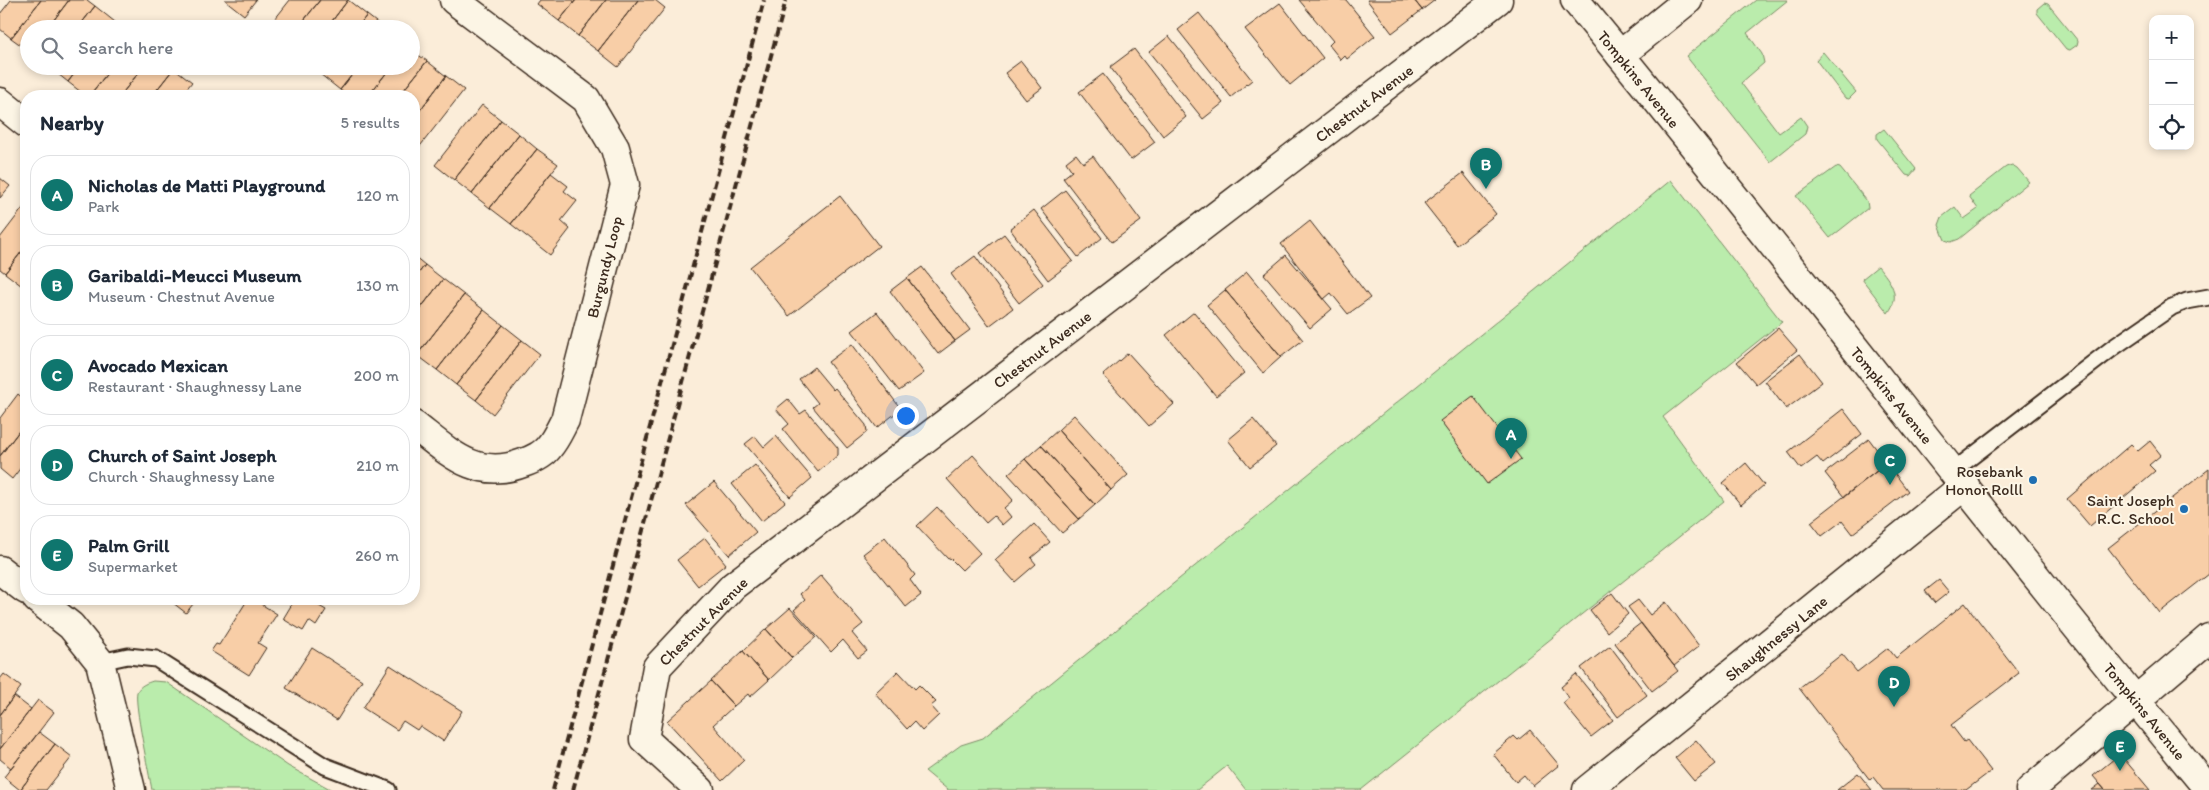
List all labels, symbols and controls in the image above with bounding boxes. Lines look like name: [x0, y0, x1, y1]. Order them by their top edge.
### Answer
map controls: [2149, 15, 2194, 150]
button: +: [2149, 15, 2194, 60]
search box: [20, 20, 420, 75]
street label: Tompkins Avenue: [1593, 27, 1684, 132]
icon: search: [38, 34, 66, 62]
text: Search here: [78, 36, 173, 59]
street label: Chestnut Avenue: [1312, 60, 1417, 146]
button: −: [2149, 60, 2194, 105]
button: locate: [2149, 105, 2194, 150]
text: Nearby: [40, 110, 104, 135]
text: 5 results: [340, 113, 400, 132]
pin: B: [1470, 148, 1502, 189]
text: Nicholas de Matti Playground: [88, 174, 325, 197]
text: A: [52, 186, 62, 205]
text: 120 m: [356, 186, 399, 205]
text: Park: [88, 197, 119, 216]
street label: Burgundy Loop: [583, 214, 626, 320]
text: Garibaldi-Meucci Museum: [88, 264, 301, 287]
text: B: [52, 276, 62, 295]
text: 130 m: [356, 276, 399, 295]
text: Museum · Chestnut Avenue: [88, 287, 275, 306]
street label: Chestnut Avenue: [990, 306, 1095, 392]
street label: Tompkins Avenue: [1846, 343, 1937, 448]
text: Avocado Mexican: [88, 354, 228, 377]
text: C: [52, 366, 62, 385]
text: 200 m: [354, 366, 399, 385]
text: Restaurant · Shaughnessy Lane: [88, 377, 302, 396]
your location: [893, 403, 919, 429]
pin: A: [1495, 418, 1527, 459]
text: Church of Saint Joseph: [88, 444, 277, 467]
pin: C: [1874, 444, 1906, 485]
text: D: [52, 456, 62, 475]
text: 210 m: [356, 456, 399, 475]
place label: Rosebank Honor Rolll: [1945, 462, 2024, 499]
text: Church · Shaughnessy Lane: [88, 467, 275, 486]
marker: Rosebank Honor Rolll: [2027, 474, 2039, 486]
place label: Saint Joseph R.C. School: [2087, 491, 2174, 528]
marker: Saint Joseph R.C. School: [2178, 503, 2190, 515]
text: Palm Grill: [88, 534, 169, 557]
text: E: [53, 546, 61, 565]
text: 260 m: [355, 546, 399, 565]
text: Supermarket: [88, 557, 178, 576]
street label: Chestnut Avenue: [655, 573, 752, 670]
street label: Shaughnessy Lane: [1721, 591, 1831, 685]
street label: Tompkins Avenue: [2099, 659, 2190, 764]
pin: D: [1878, 666, 1910, 707]
pin: E: [2104, 730, 2136, 771]

